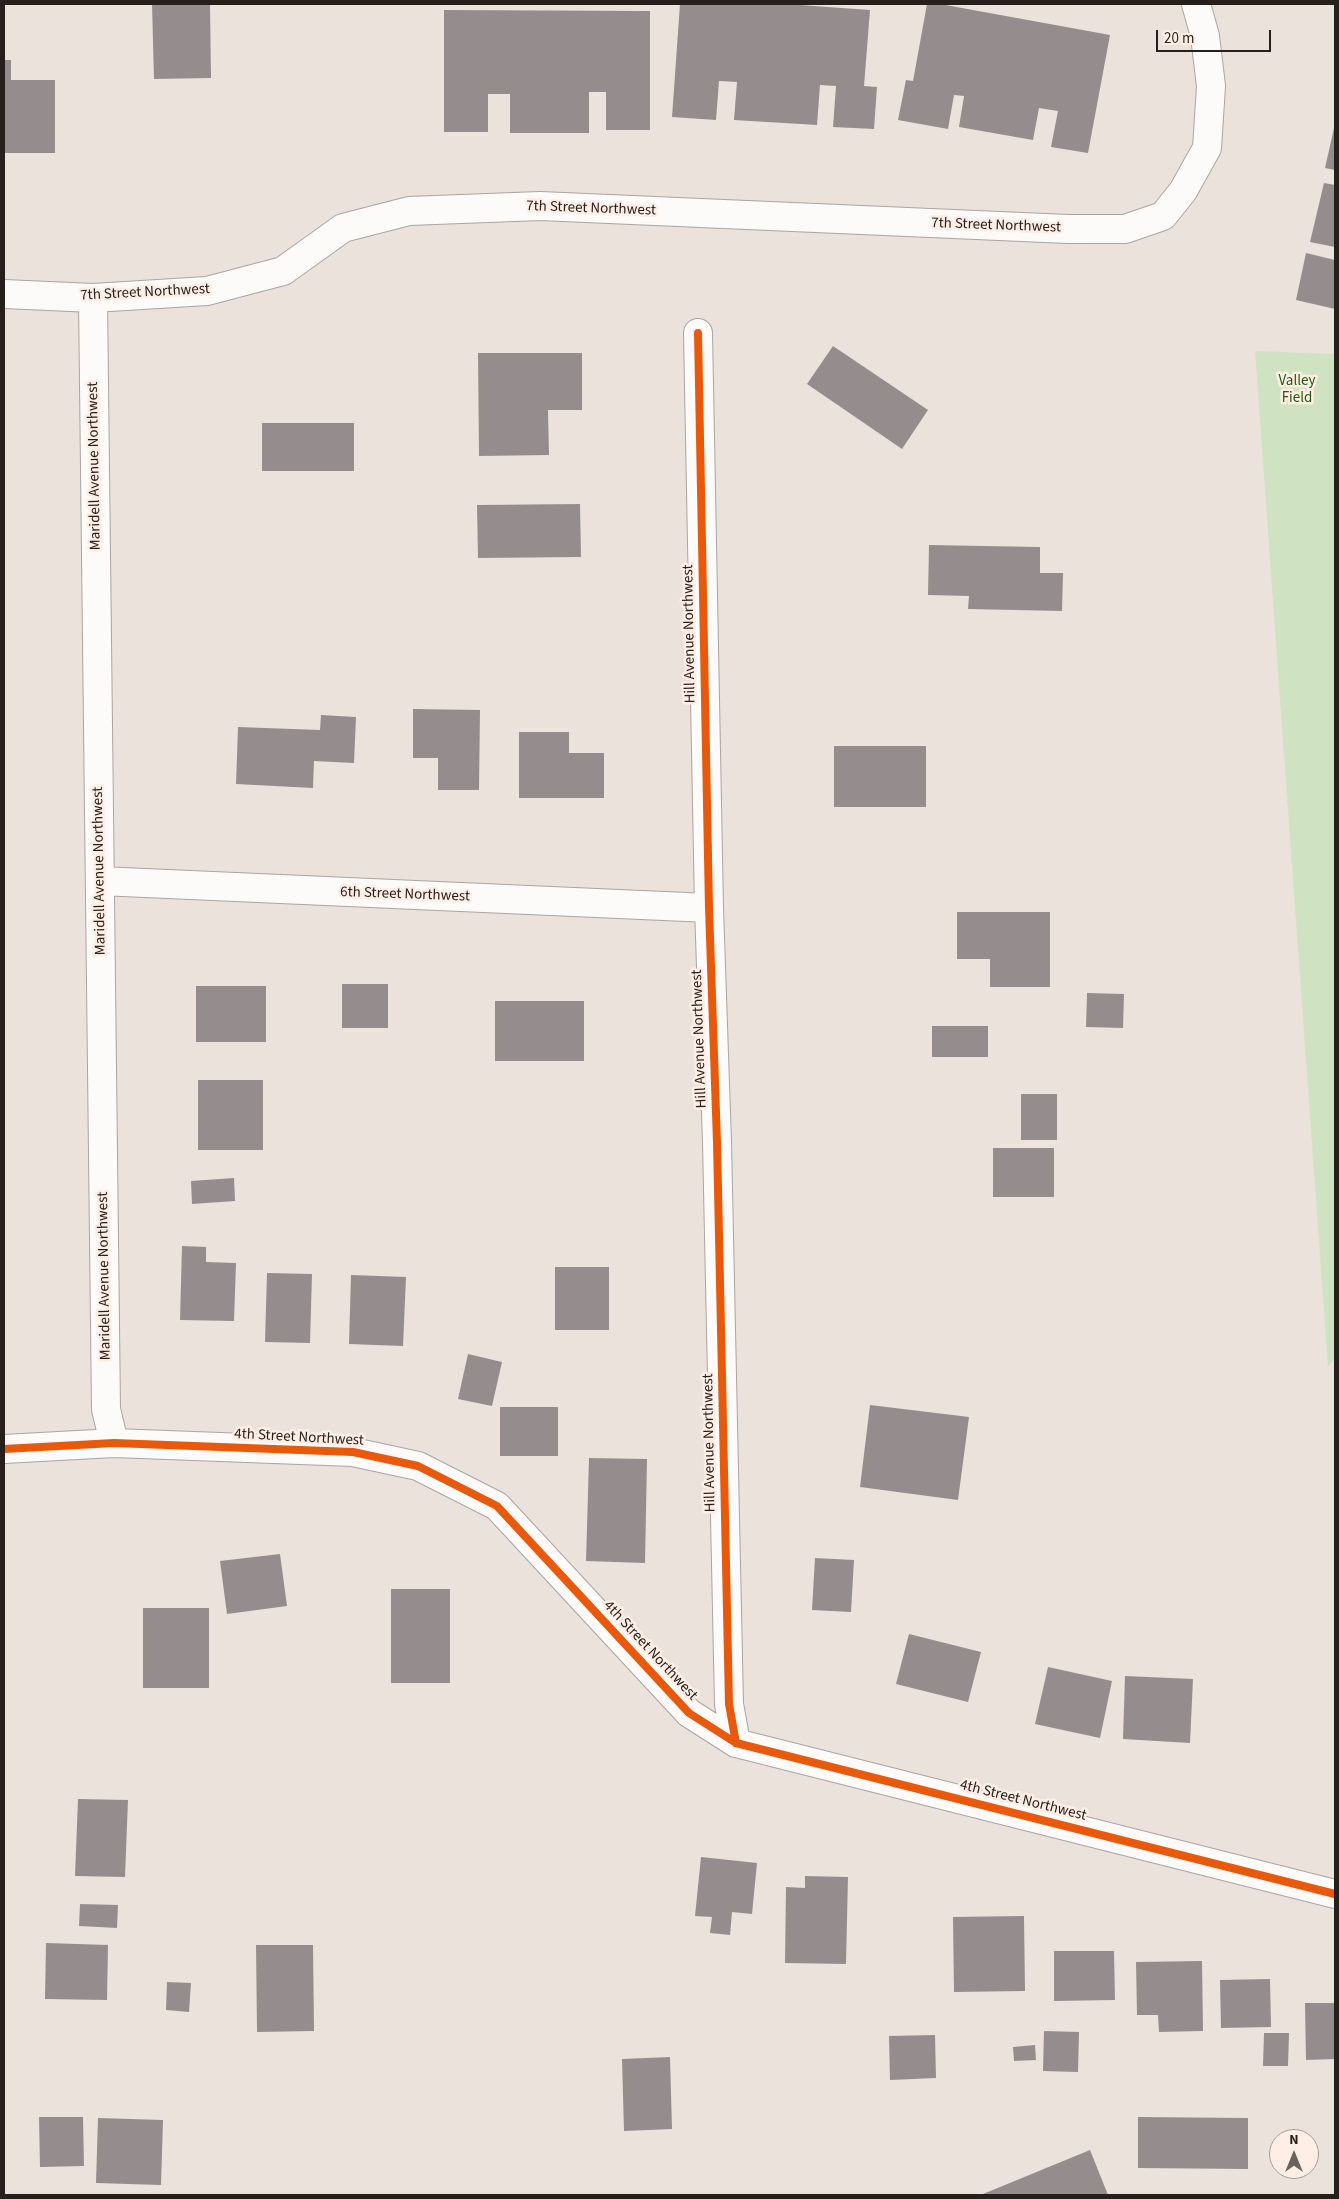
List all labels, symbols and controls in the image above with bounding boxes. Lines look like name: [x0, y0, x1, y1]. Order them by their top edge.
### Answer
scale bar: [1159, 20, 1274, 52]
text: 20 m: [1164, 28, 1194, 49]
street label: 7th Street Northwest: [526, 198, 656, 220]
street label: 7th Street Northwest: [931, 215, 1061, 237]
street label: 7th Street Northwest: [80, 281, 210, 305]
park label: Valley Field: [1278, 373, 1316, 408]
street label: Maridell Avenue Northwest: [85, 382, 105, 550]
street label: Hill Avenue Northwest: [680, 564, 700, 704]
street label: Maridell Avenue Northwest: [90, 787, 110, 955]
street label: 6th Street Northwest: [340, 884, 470, 906]
street label: Hill Avenue Northwest: [689, 969, 711, 1109]
street label: Maridell Avenue Northwest: [95, 1192, 115, 1360]
street label: Hill Avenue Northwest: [700, 1373, 720, 1513]
street label: 4th Street Northwest: [234, 1426, 364, 1450]
street label: 4th Street Northwest: [599, 1597, 701, 1705]
street label: 4th Street Northwest: [958, 1777, 1088, 1825]
north arrow: [1269, 2129, 1319, 2179]
text: N: [1289, 2130, 1299, 2150]

